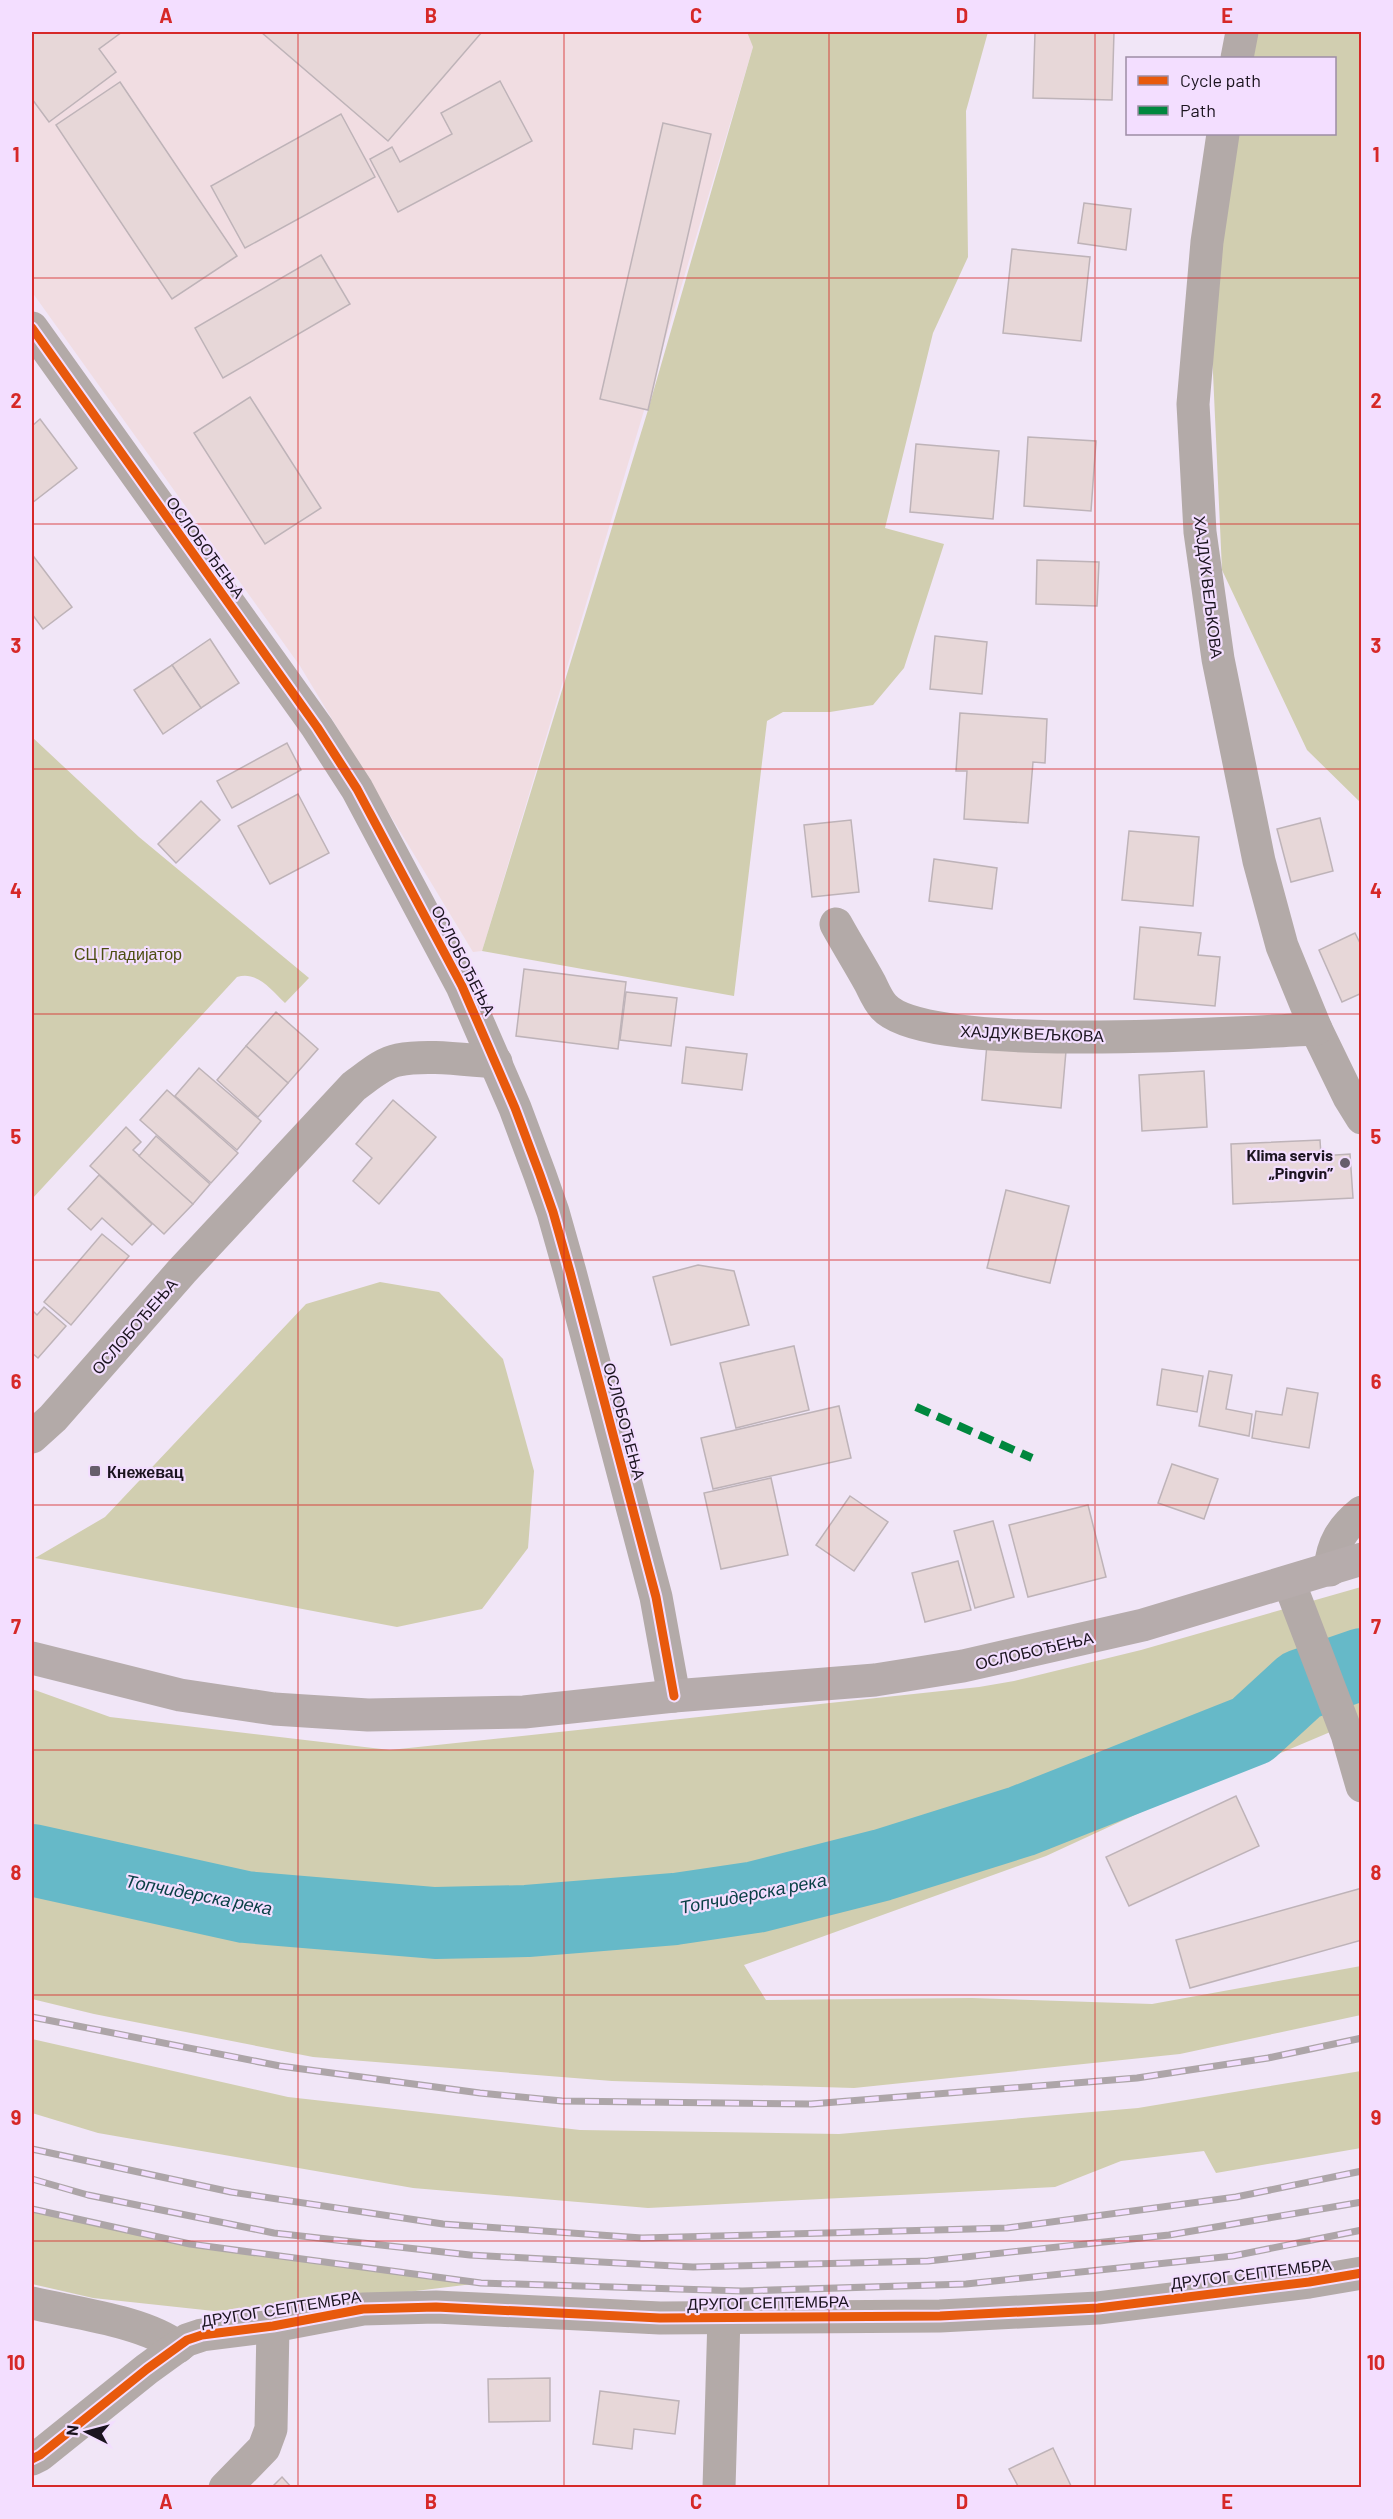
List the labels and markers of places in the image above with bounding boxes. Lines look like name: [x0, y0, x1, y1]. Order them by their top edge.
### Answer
place label: Klima servis „Pingvin”: [1246, 1145, 1333, 1182]
marker: Klima servis „Pingvin”: [1338, 1156, 1352, 1170]
place label: Кнежевац: [107, 1462, 184, 1481]
marker: Кнежевац: [88, 1464, 102, 1478]

